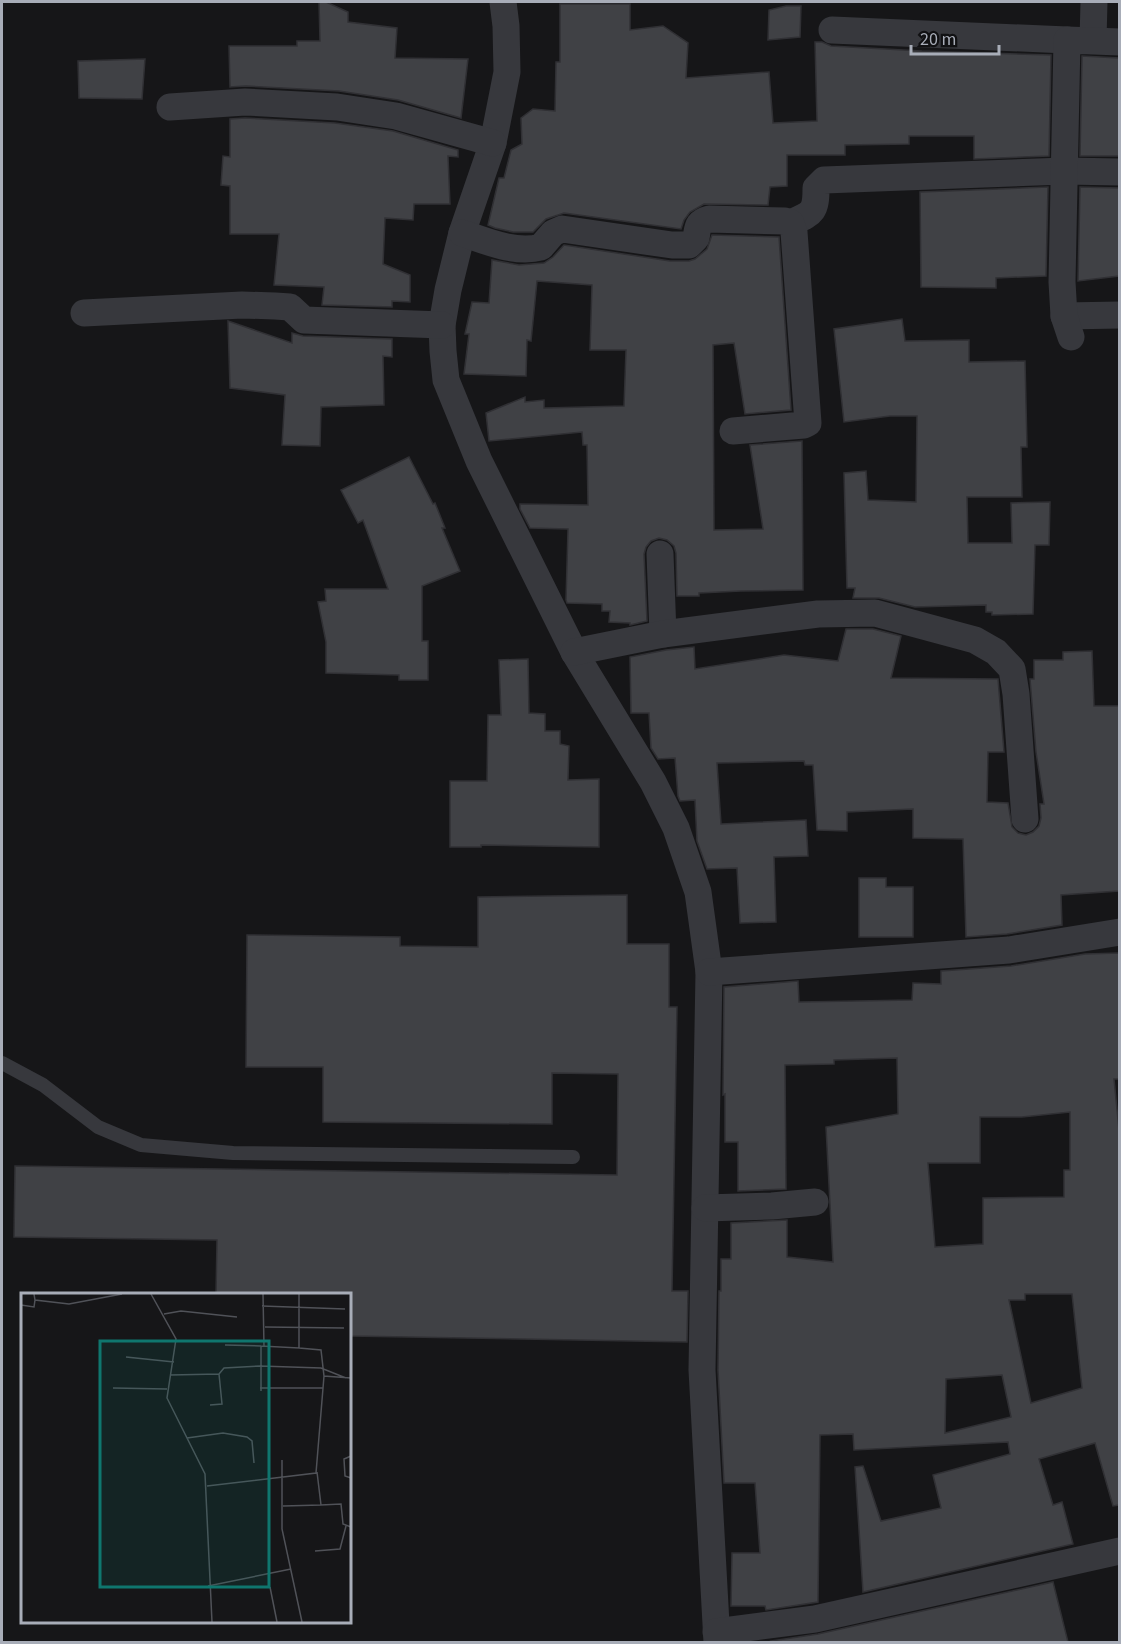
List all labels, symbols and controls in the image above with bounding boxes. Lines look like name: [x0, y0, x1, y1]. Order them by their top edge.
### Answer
scale bar: [911, 18, 1000, 56]
text: 20 m: [920, 27, 956, 52]
inset map: [21, 1293, 351, 1623]

